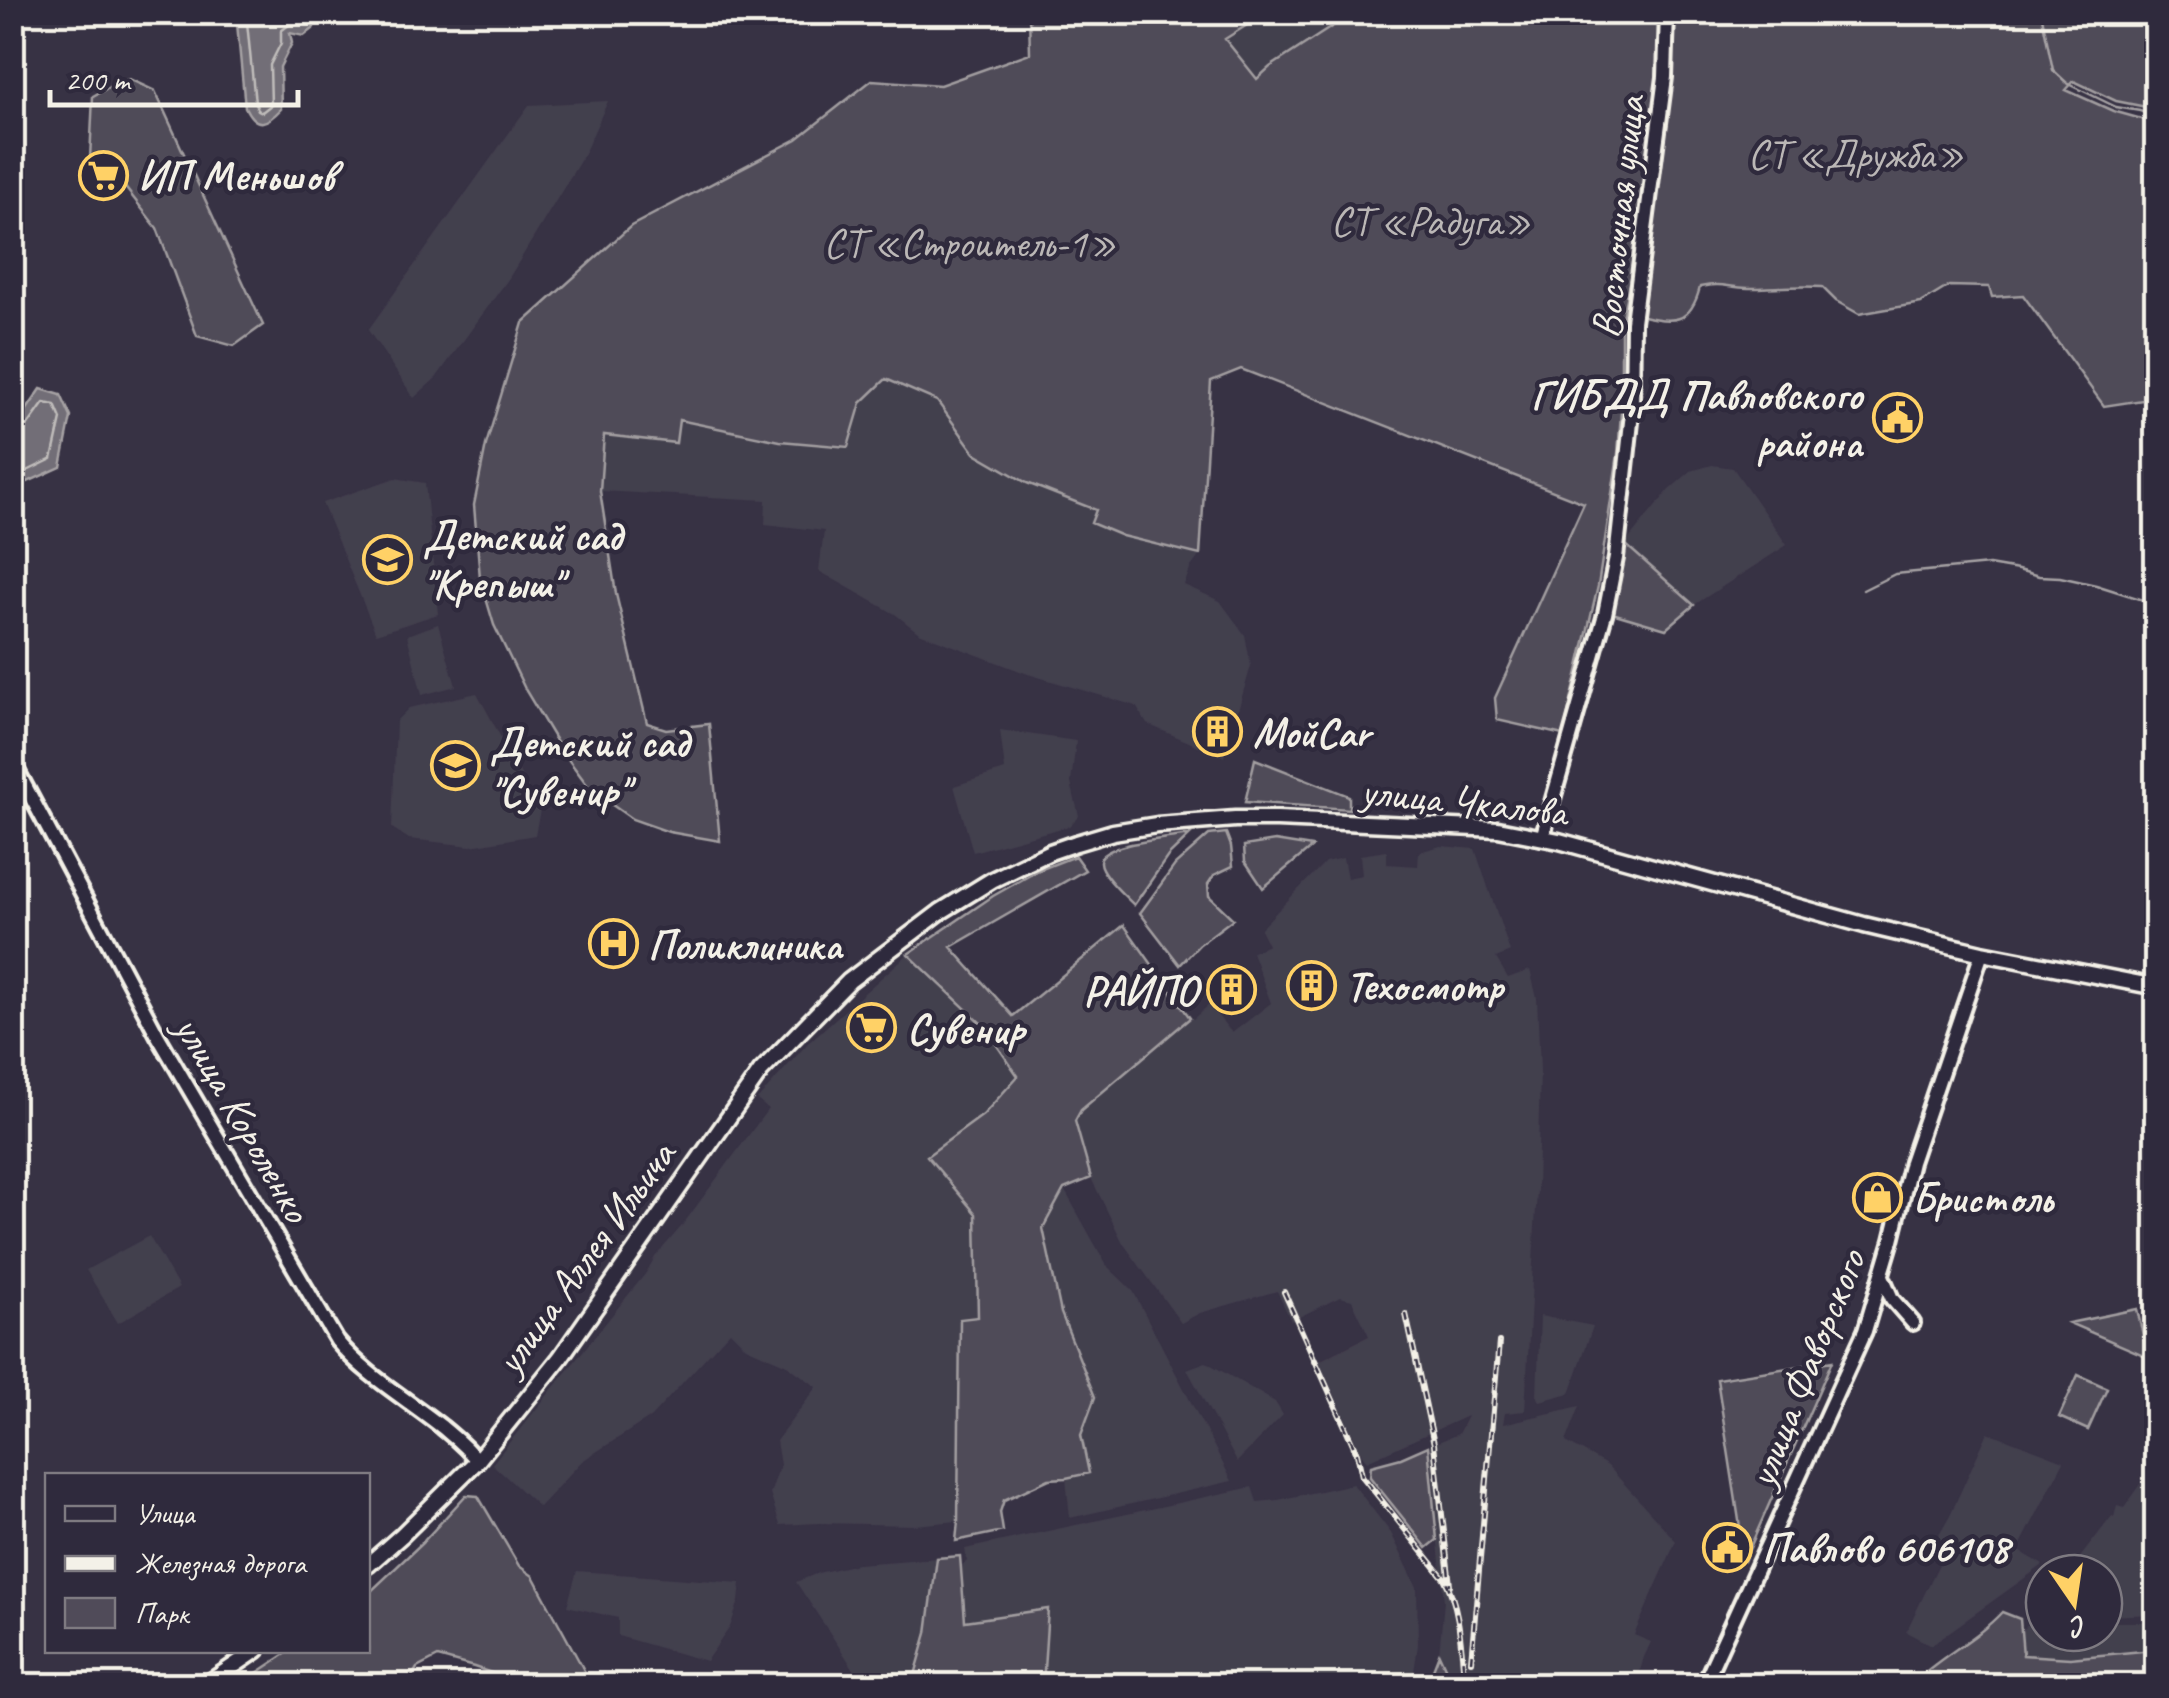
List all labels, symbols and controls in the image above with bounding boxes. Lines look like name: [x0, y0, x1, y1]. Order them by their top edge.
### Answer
scale bar: [50, 45, 298, 107]
text: 200 m: [65, 61, 132, 99]
street label: Восточная улица: [1579, 91, 1658, 341]
park label: СТ «Дружба»: [1748, 128, 1964, 181]
supermarket icon: ИП Меньшов: [77, 149, 129, 201]
place label: ИП Меньшов: [138, 150, 344, 203]
park label: СТ «Радуга»: [1331, 195, 1531, 248]
park label: СТ «Строитель-1»: [824, 217, 1117, 270]
place label: ГИБДД Павловского района: [1531, 369, 1865, 470]
public building icon: ГИБДД Павловского района: [1871, 392, 1923, 444]
place label: Детский сад "Крепыш": [423, 510, 626, 611]
school or university icon: Детский сад "Крепыш": [362, 533, 414, 585]
building icon: МойCar: [1192, 706, 1244, 758]
place label: МойCar: [1253, 707, 1375, 760]
place label: Детский сад "Сувенир": [490, 717, 693, 818]
school or university icon: Детский сад "Сувенир": [429, 740, 481, 792]
street label: улица Чкалова: [1355, 764, 1573, 839]
hospital icon: Поликлиника: [587, 918, 639, 970]
place label: Поликлиника: [648, 919, 844, 972]
building icon: Техосмотр: [1285, 959, 1337, 1011]
place label: Техосмотр: [1346, 960, 1506, 1013]
building icon: РАЙПО: [1206, 964, 1258, 1016]
place label: РАЙПО: [1083, 965, 1203, 1018]
supermarket icon: Сувенир: [846, 1002, 898, 1054]
street label: улица Короленко: [161, 1003, 324, 1233]
place label: Сувенир: [907, 1003, 1027, 1056]
street label: улица Аллея Ильича: [481, 1129, 689, 1387]
shop icon: Бристоль: [1851, 1171, 1903, 1223]
place label: Бристоль: [1912, 1172, 2055, 1225]
street label: улица Фаворского: [1734, 1240, 1879, 1498]
legend: [45, 1473, 370, 1653]
text: Улица: [135, 1494, 196, 1532]
public building icon: Павлово 606108: [1701, 1521, 1753, 1573]
place label: Павлово 606108: [1762, 1522, 2014, 1575]
text: Железная дорога: [135, 1544, 308, 1582]
north arrow: [2024, 1553, 2124, 1653]
text: Парк: [135, 1594, 191, 1632]
text: С: [2066, 1608, 2090, 1646]

